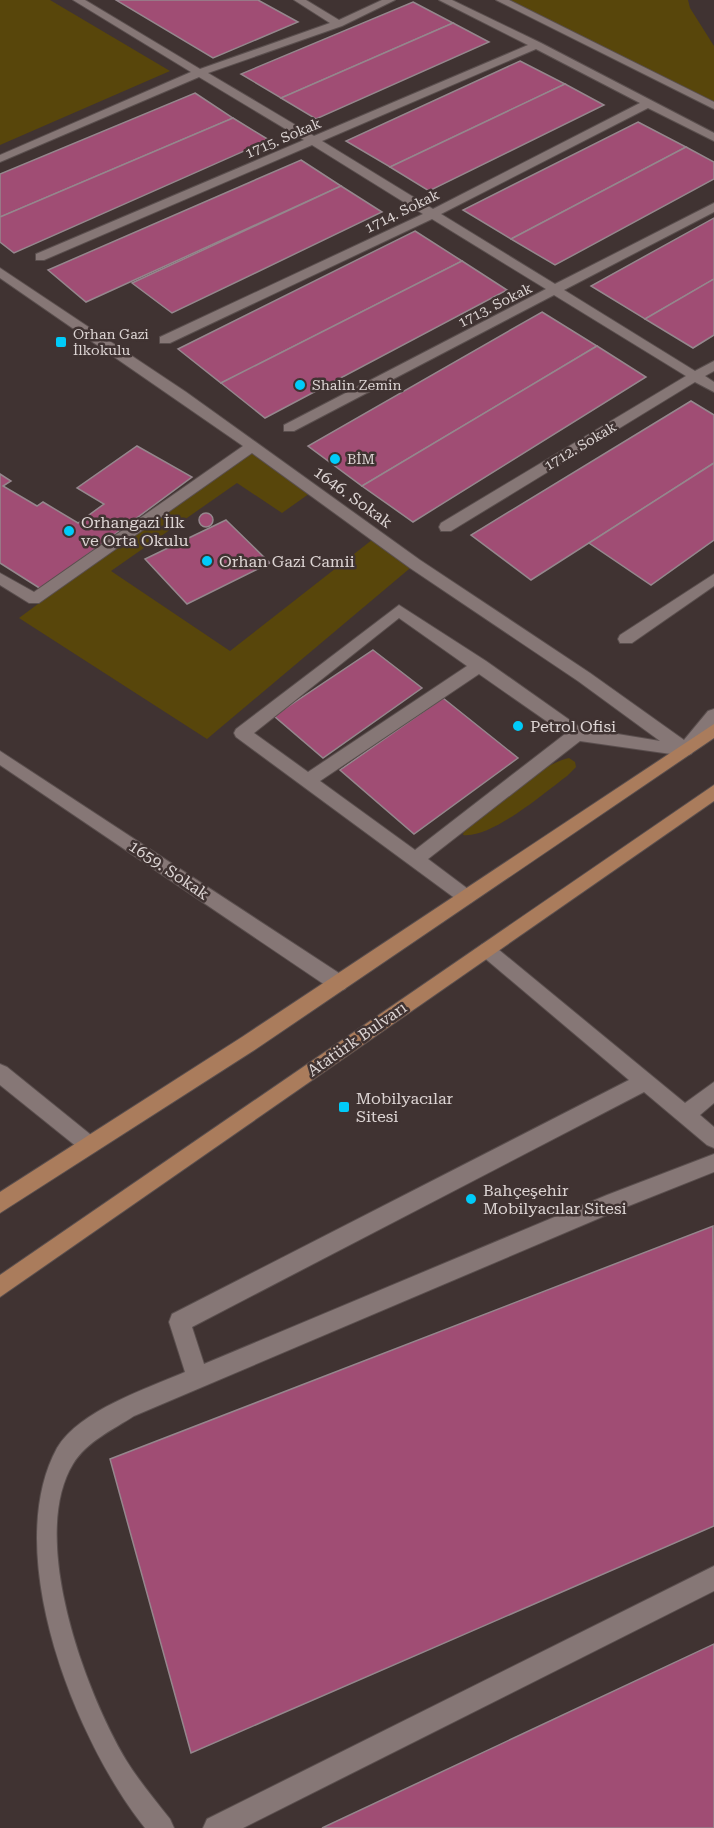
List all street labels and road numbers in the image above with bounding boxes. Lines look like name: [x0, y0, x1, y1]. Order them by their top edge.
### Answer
street label: 1715. Sokak: [243, 115, 323, 161]
street label: 1714. Sokak: [362, 186, 442, 236]
street label: 1713. Sokak: [455, 279, 535, 330]
street label: 1712. Sokak: [541, 418, 619, 474]
street label: 1646. Sokak: [310, 462, 396, 532]
street label: 1659. Sokak: [125, 836, 213, 904]
street label: Atatürk Bulvarı: [304, 998, 410, 1080]

